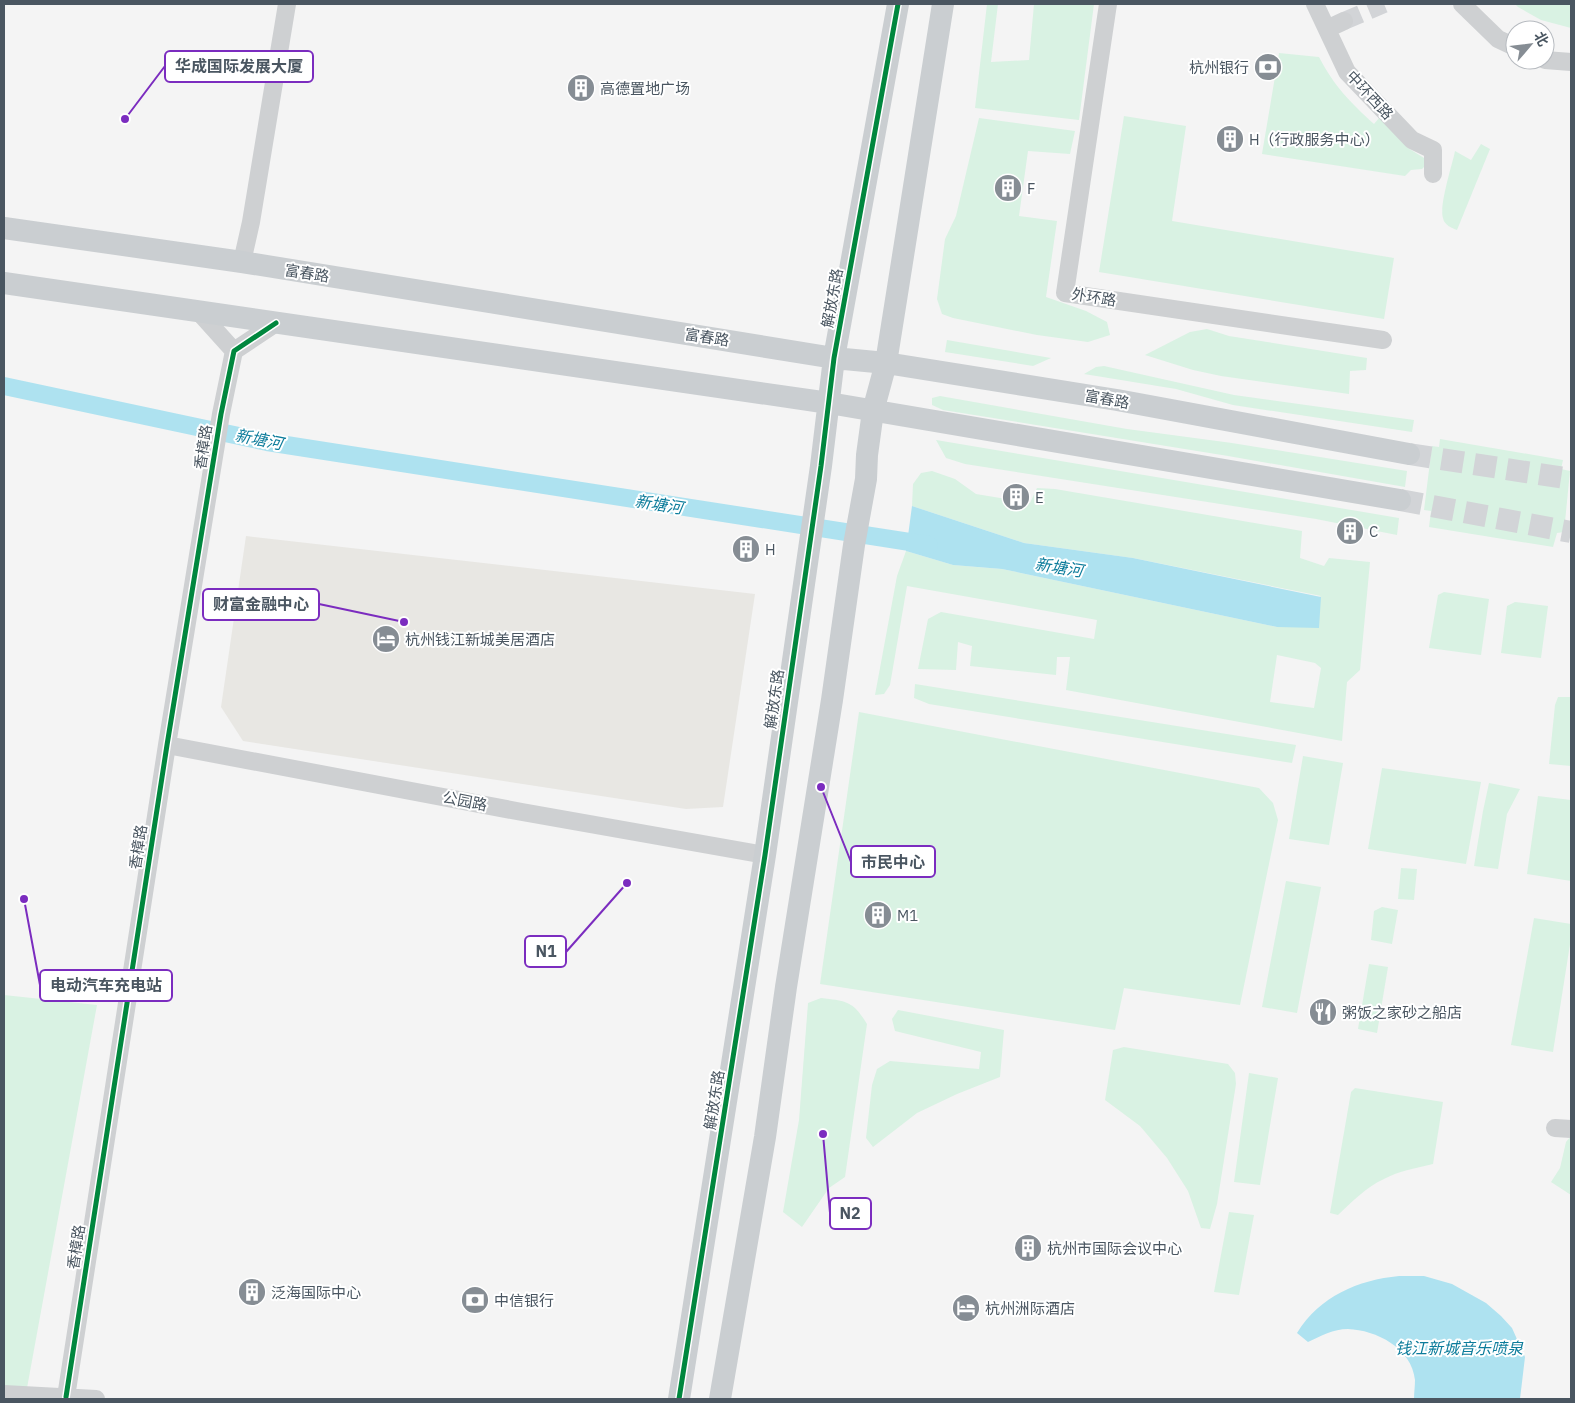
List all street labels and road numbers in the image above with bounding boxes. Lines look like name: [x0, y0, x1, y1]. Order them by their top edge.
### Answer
street label: 中环西路: [1343, 67, 1397, 123]
street label: 富春路: [283, 260, 331, 286]
street label: 解放东路: [817, 267, 847, 329]
street label: 外环路: [1070, 284, 1118, 310]
street label: 富春路: [683, 324, 731, 350]
street label: 富春路: [1083, 386, 1131, 412]
street label: 香樟路: [190, 423, 216, 471]
street label: 解放东路: [760, 668, 788, 730]
street label: 公园路: [441, 787, 489, 815]
street label: 香樟路: [125, 823, 151, 871]
street label: 解放东路: [700, 1069, 728, 1131]
street label: 香樟路: [63, 1223, 89, 1271]

